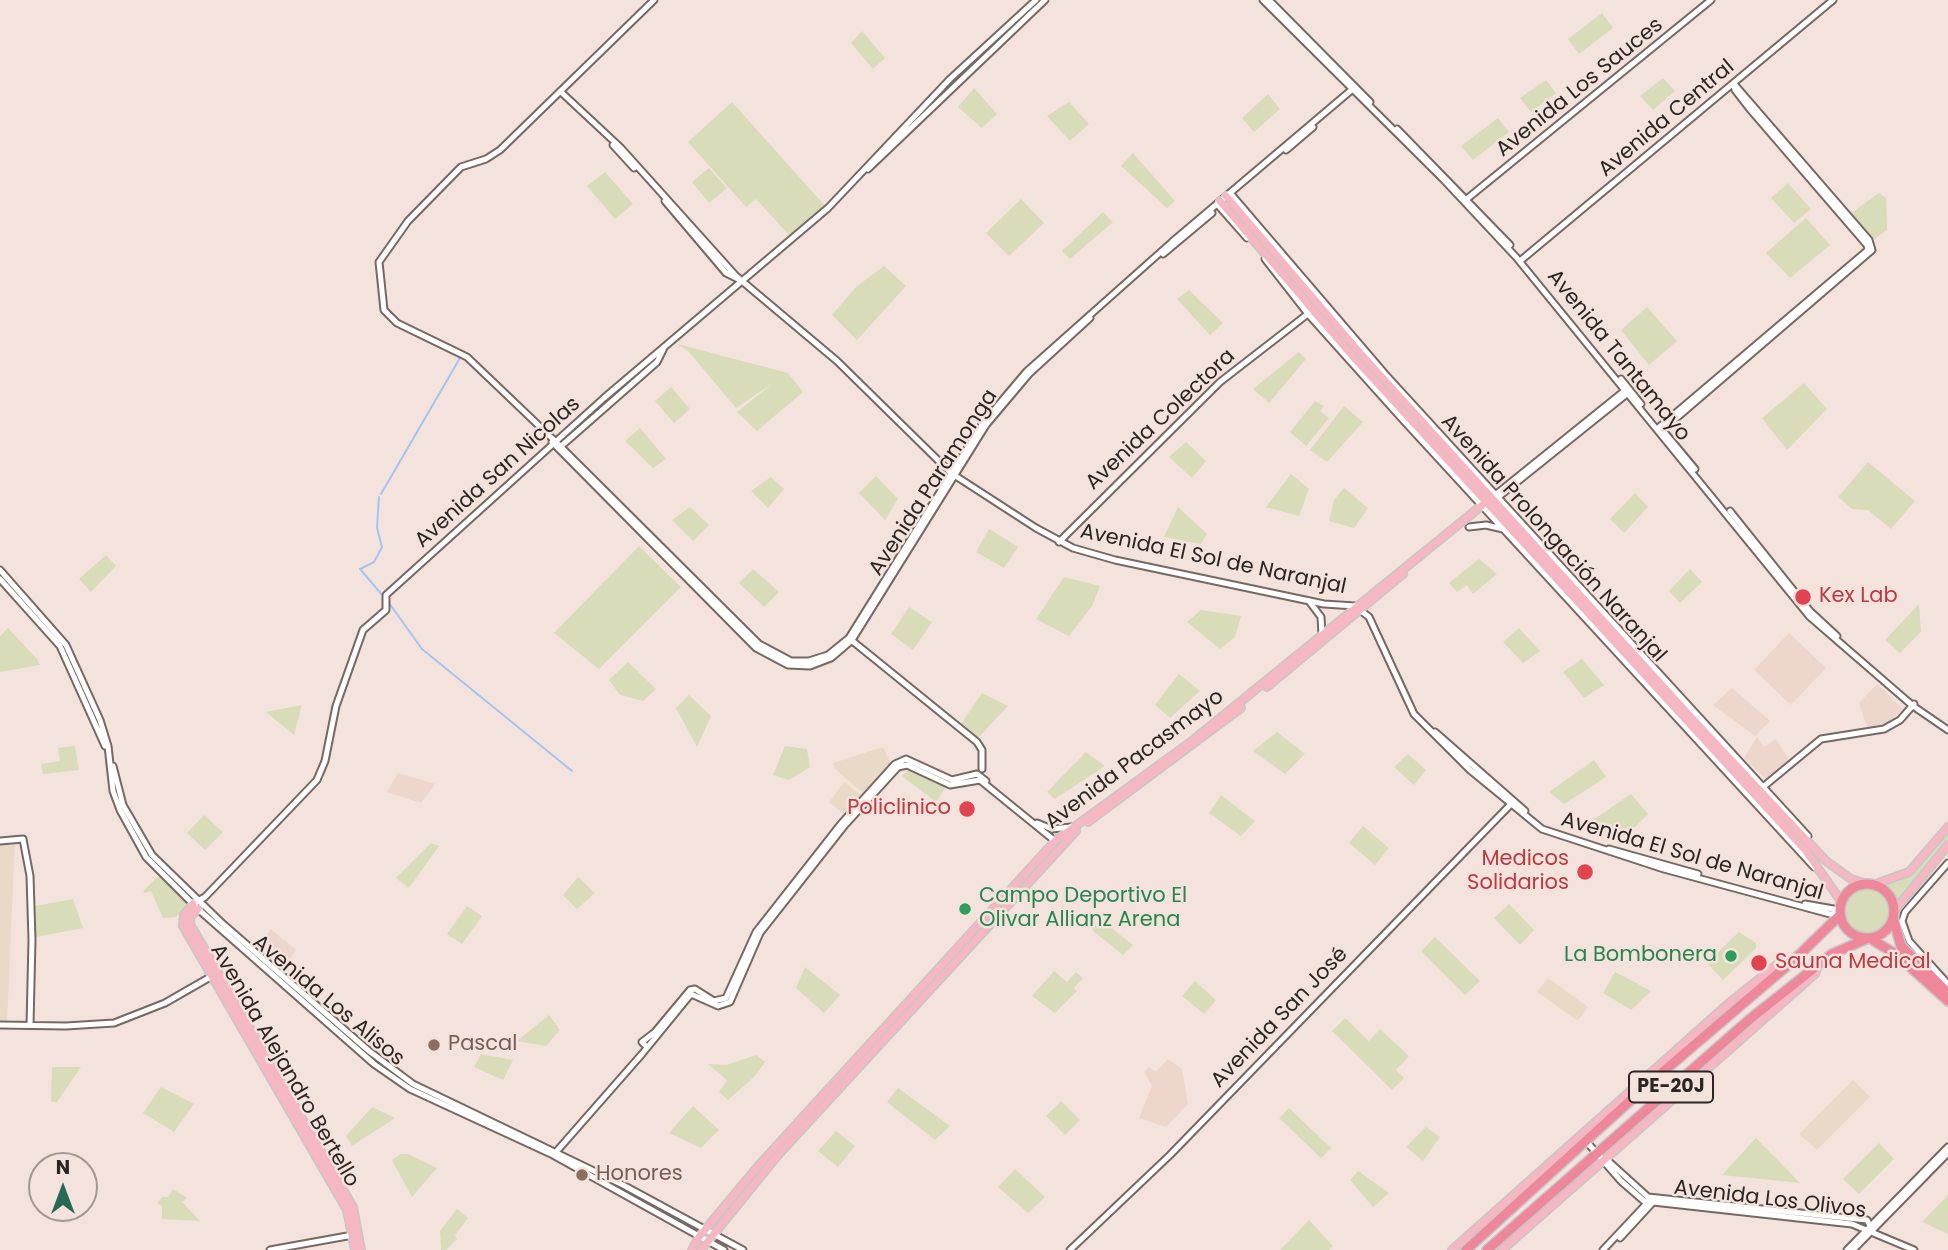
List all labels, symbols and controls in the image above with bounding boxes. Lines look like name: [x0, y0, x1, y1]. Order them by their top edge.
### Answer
street label: Avenida Los Sauces: [1492, 13, 1668, 163]
street label: Avenida Central: [1594, 55, 1740, 183]
street label: Avenida Tantamayo: [1541, 265, 1695, 447]
street label: Avenida Colectora: [1081, 344, 1241, 496]
street label: Avenida Paramonga: [864, 385, 1004, 581]
street label: Avenida San Nicolas: [410, 392, 586, 554]
street label: Avenida Prolongación Naranjal: [1435, 410, 1671, 668]
street label: Avenida El Sol de Naranjal: [1078, 519, 1348, 601]
place label: Kex Lab: [1819, 584, 1898, 610]
marker: Kex Lab: [1793, 587, 1813, 607]
street label: Avenida Pacasmayo: [1041, 685, 1229, 835]
place label: Policlinico: [847, 796, 951, 822]
marker: Policlinico: [957, 799, 977, 819]
street label: Avenida El Sol de Naranjal: [1558, 807, 1826, 907]
place label: Medicos Solidarios: [1467, 847, 1569, 897]
marker: Medicos Solidarios: [1575, 862, 1595, 882]
place label: Campo Deportivo El Olivar Allianz Arena: [979, 884, 1187, 934]
marker: Campo Deportivo El Olivar Allianz Arena: [957, 901, 973, 917]
street label: Avenida Los Alisos: [247, 930, 409, 1072]
street label: Avenida Alejandro Bertello: [204, 940, 364, 1192]
street label: Avenida San José: [1206, 942, 1354, 1094]
place label: La Bombonera: [1564, 943, 1717, 969]
marker: La Bombonera: [1723, 948, 1739, 964]
place label: Sauna Medical: [1775, 950, 1931, 976]
marker: Sauna Medical: [1749, 953, 1769, 973]
place label: Pascal: [448, 1032, 517, 1058]
marker: Pascal: [426, 1037, 442, 1053]
road number: PE-20J: [1629, 1072, 1713, 1102]
north arrow: [28, 1152, 98, 1222]
text: N: [56, 1154, 70, 1181]
place label: Honores: [596, 1162, 683, 1188]
marker: Honores: [574, 1167, 590, 1183]
street label: Avenida Los Olivos: [1672, 1176, 1868, 1224]

